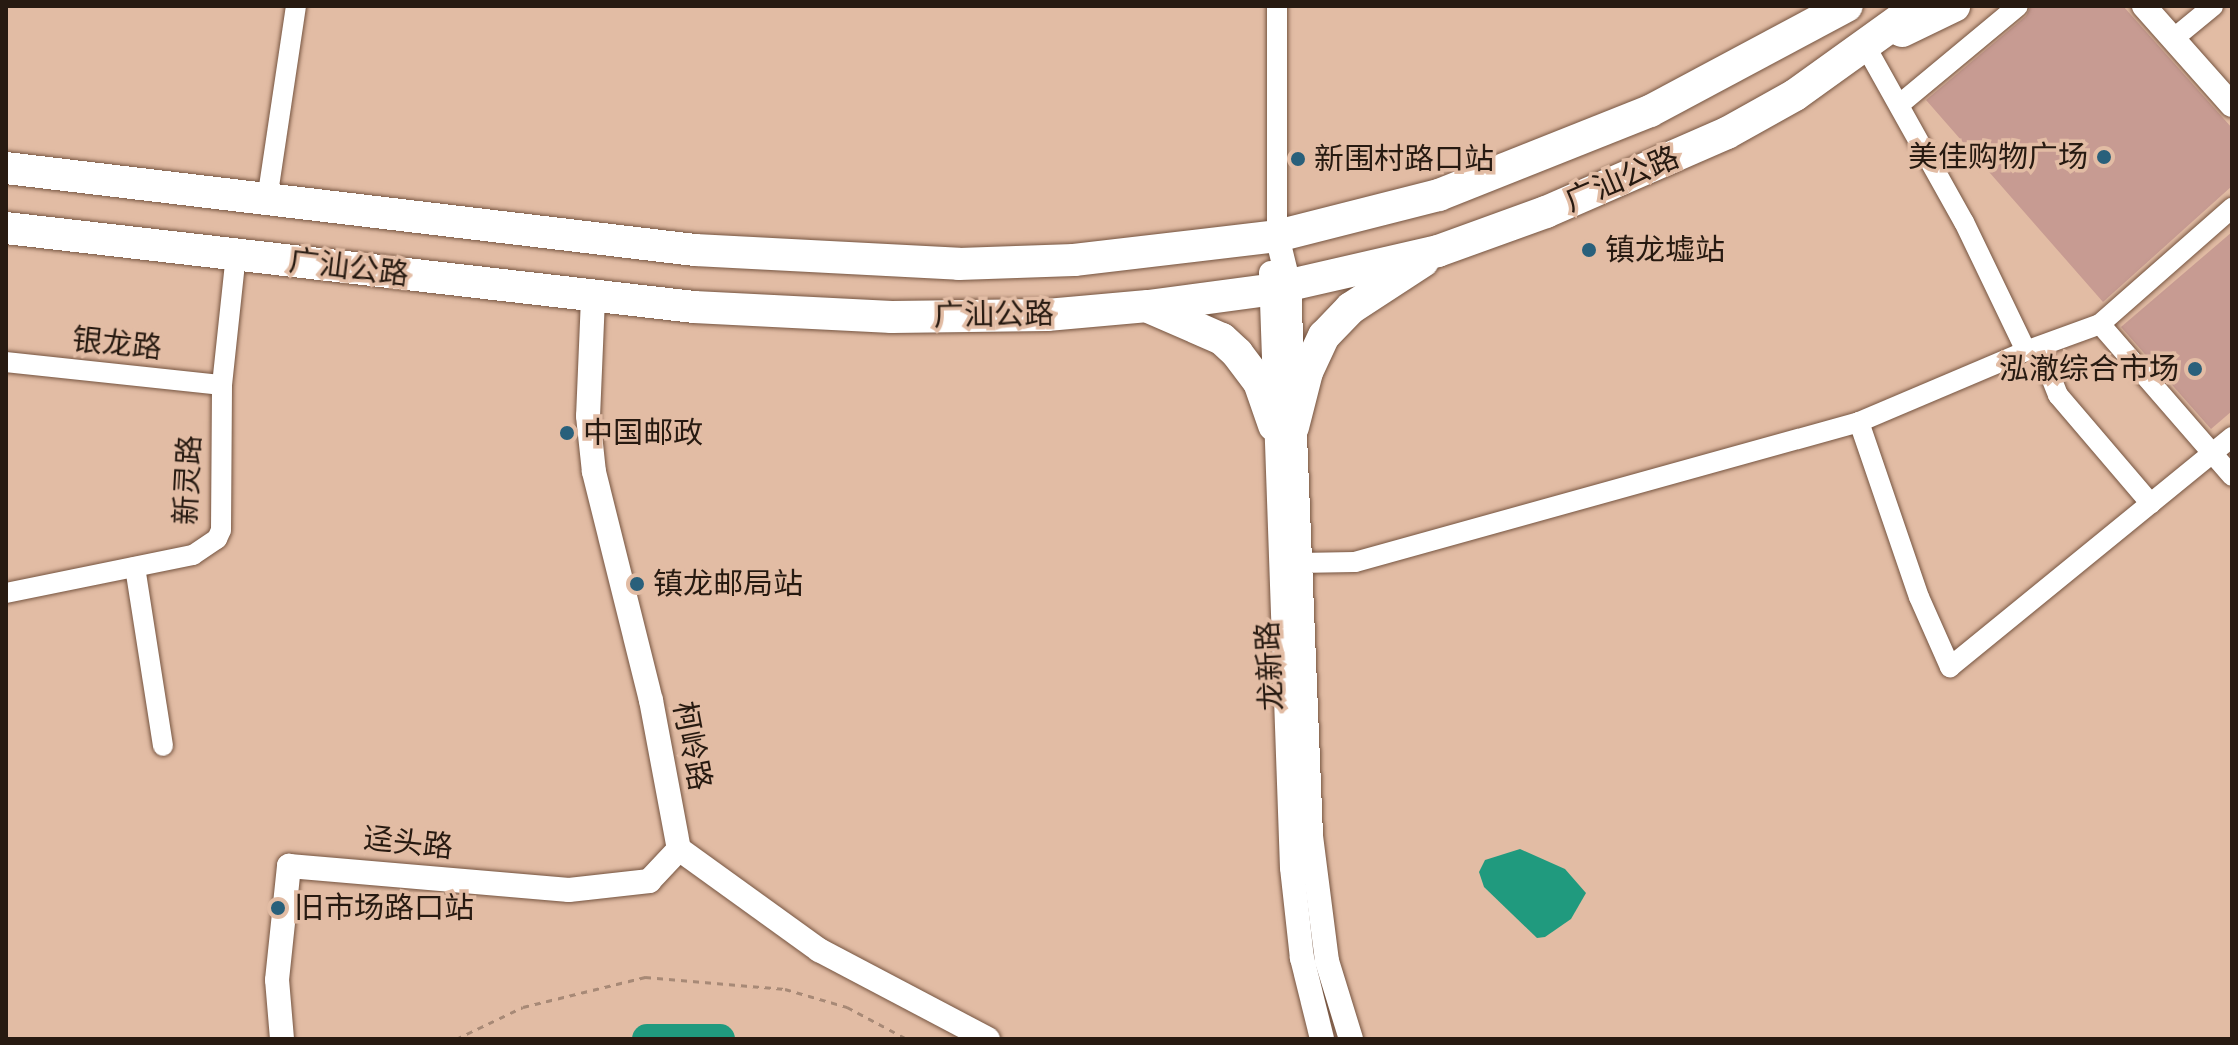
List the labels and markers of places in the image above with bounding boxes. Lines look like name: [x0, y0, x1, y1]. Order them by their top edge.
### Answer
place label: 美佳购物广场: [1908, 139, 2088, 175]
place label: 新围村路口站: [1314, 141, 1494, 177]
marker: 美佳购物广场: [2095, 148, 2113, 166]
marker: 新围村路口站: [1289, 150, 1307, 168]
place label: 镇龙墟站: [1605, 232, 1725, 268]
marker: 镇龙墟站: [1580, 241, 1598, 259]
place label: 泓澈综合市场: [1999, 351, 2179, 387]
marker: 泓澈综合市场: [2186, 360, 2204, 378]
place label: 中国邮政: [583, 415, 703, 451]
marker: 中国邮政: [558, 424, 576, 442]
place label: 镇龙邮局站: [653, 566, 803, 602]
marker: 镇龙邮局站: [628, 575, 646, 593]
place label: 旧市场路口站: [294, 890, 474, 926]
marker: 旧市场路口站: [269, 899, 287, 917]

